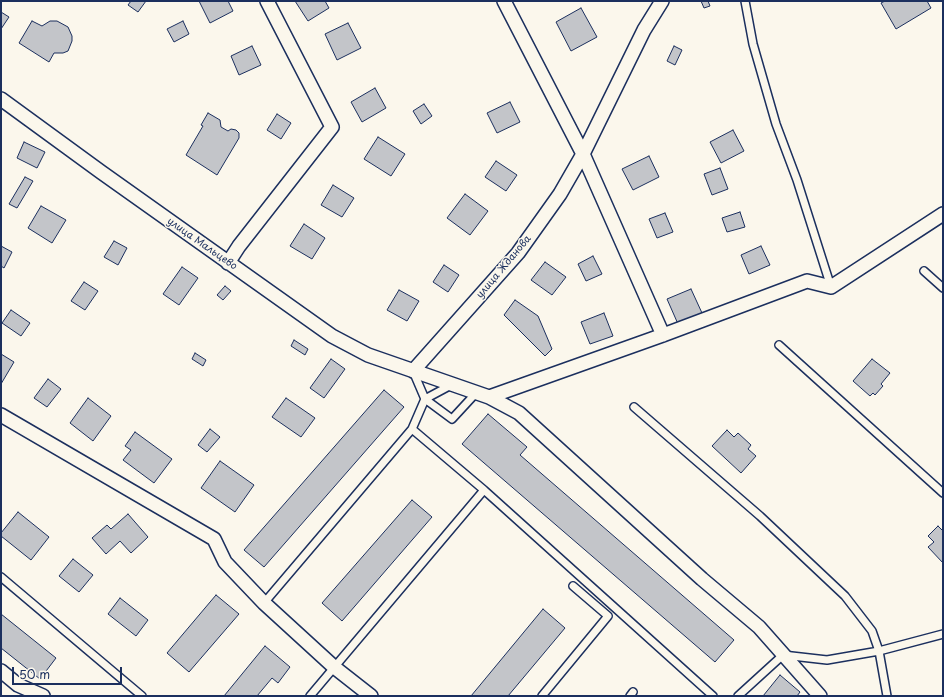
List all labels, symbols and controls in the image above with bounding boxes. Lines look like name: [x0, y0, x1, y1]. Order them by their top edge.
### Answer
street label: улица Мальцево: [165, 215, 239, 273]
street label: улица Жданова: [474, 233, 534, 301]
scale bar: [14, 659, 124, 685]
text: 50 m: [19, 665, 50, 683]

